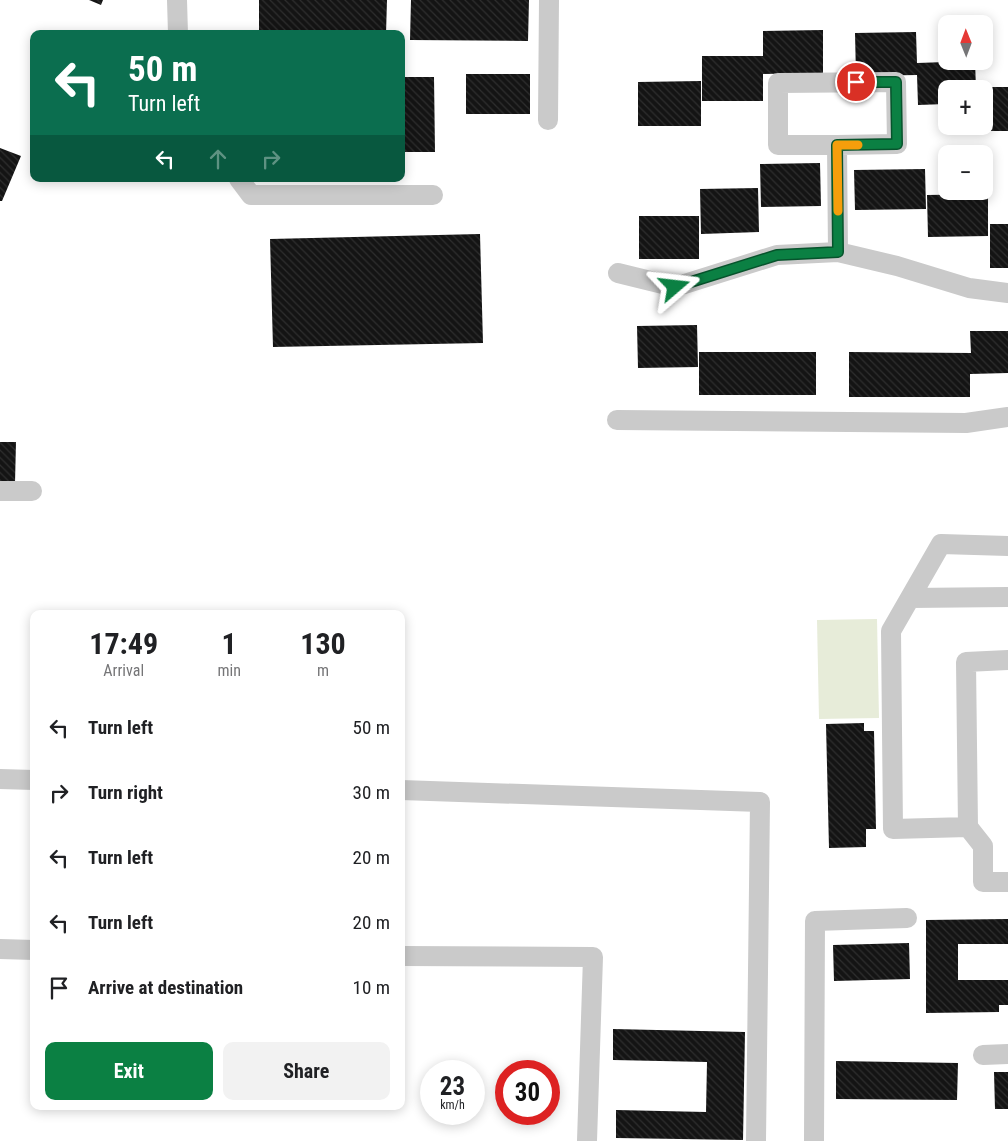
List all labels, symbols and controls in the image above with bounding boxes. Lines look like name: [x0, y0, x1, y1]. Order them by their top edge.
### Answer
north arrow: [938, 15, 992, 70]
map controls: [938, 15, 993, 200]
text: 50 m: [128, 49, 197, 90]
icon: left: [45, 50, 110, 115]
pin: [835, 61, 877, 103]
icon: arrive: [842, 68, 870, 96]
button: +: [938, 80, 993, 135]
text: Turn left: [128, 91, 200, 116]
icon: left: [151, 145, 179, 173]
icon: ahead: [204, 145, 232, 173]
icon: right: [257, 145, 285, 173]
button: −: [938, 145, 993, 200]
position arrow: [648, 260, 700, 312]
text: 17:49: [89, 626, 158, 661]
text: 1: [222, 626, 237, 661]
text: 130: [300, 626, 346, 661]
text: Arrival: [103, 661, 144, 680]
text: min: [217, 661, 241, 680]
text: m: [317, 661, 329, 680]
icon: left: [45, 714, 73, 742]
text: Turn left: [88, 716, 153, 739]
text: 50 m: [353, 716, 390, 739]
icon: right: [45, 779, 73, 807]
text: Turn right: [88, 781, 163, 804]
text: 30 m: [353, 781, 390, 804]
icon: left: [45, 844, 73, 872]
text: Turn left: [88, 846, 153, 869]
text: 20 m: [353, 846, 390, 869]
icon: left: [45, 909, 73, 937]
text: Turn left: [88, 911, 153, 934]
text: 20 m: [353, 911, 390, 934]
icon: arrive: [45, 974, 73, 1002]
text: Arrive at destination: [88, 976, 243, 999]
text: 10 m: [353, 976, 390, 999]
button: Exit: [45, 1042, 213, 1100]
button: Share: [223, 1042, 390, 1100]
speed limit sign: 30: [495, 1060, 560, 1125]
text: 23: [440, 1072, 465, 1101]
text: km/h: [440, 1098, 465, 1112]

